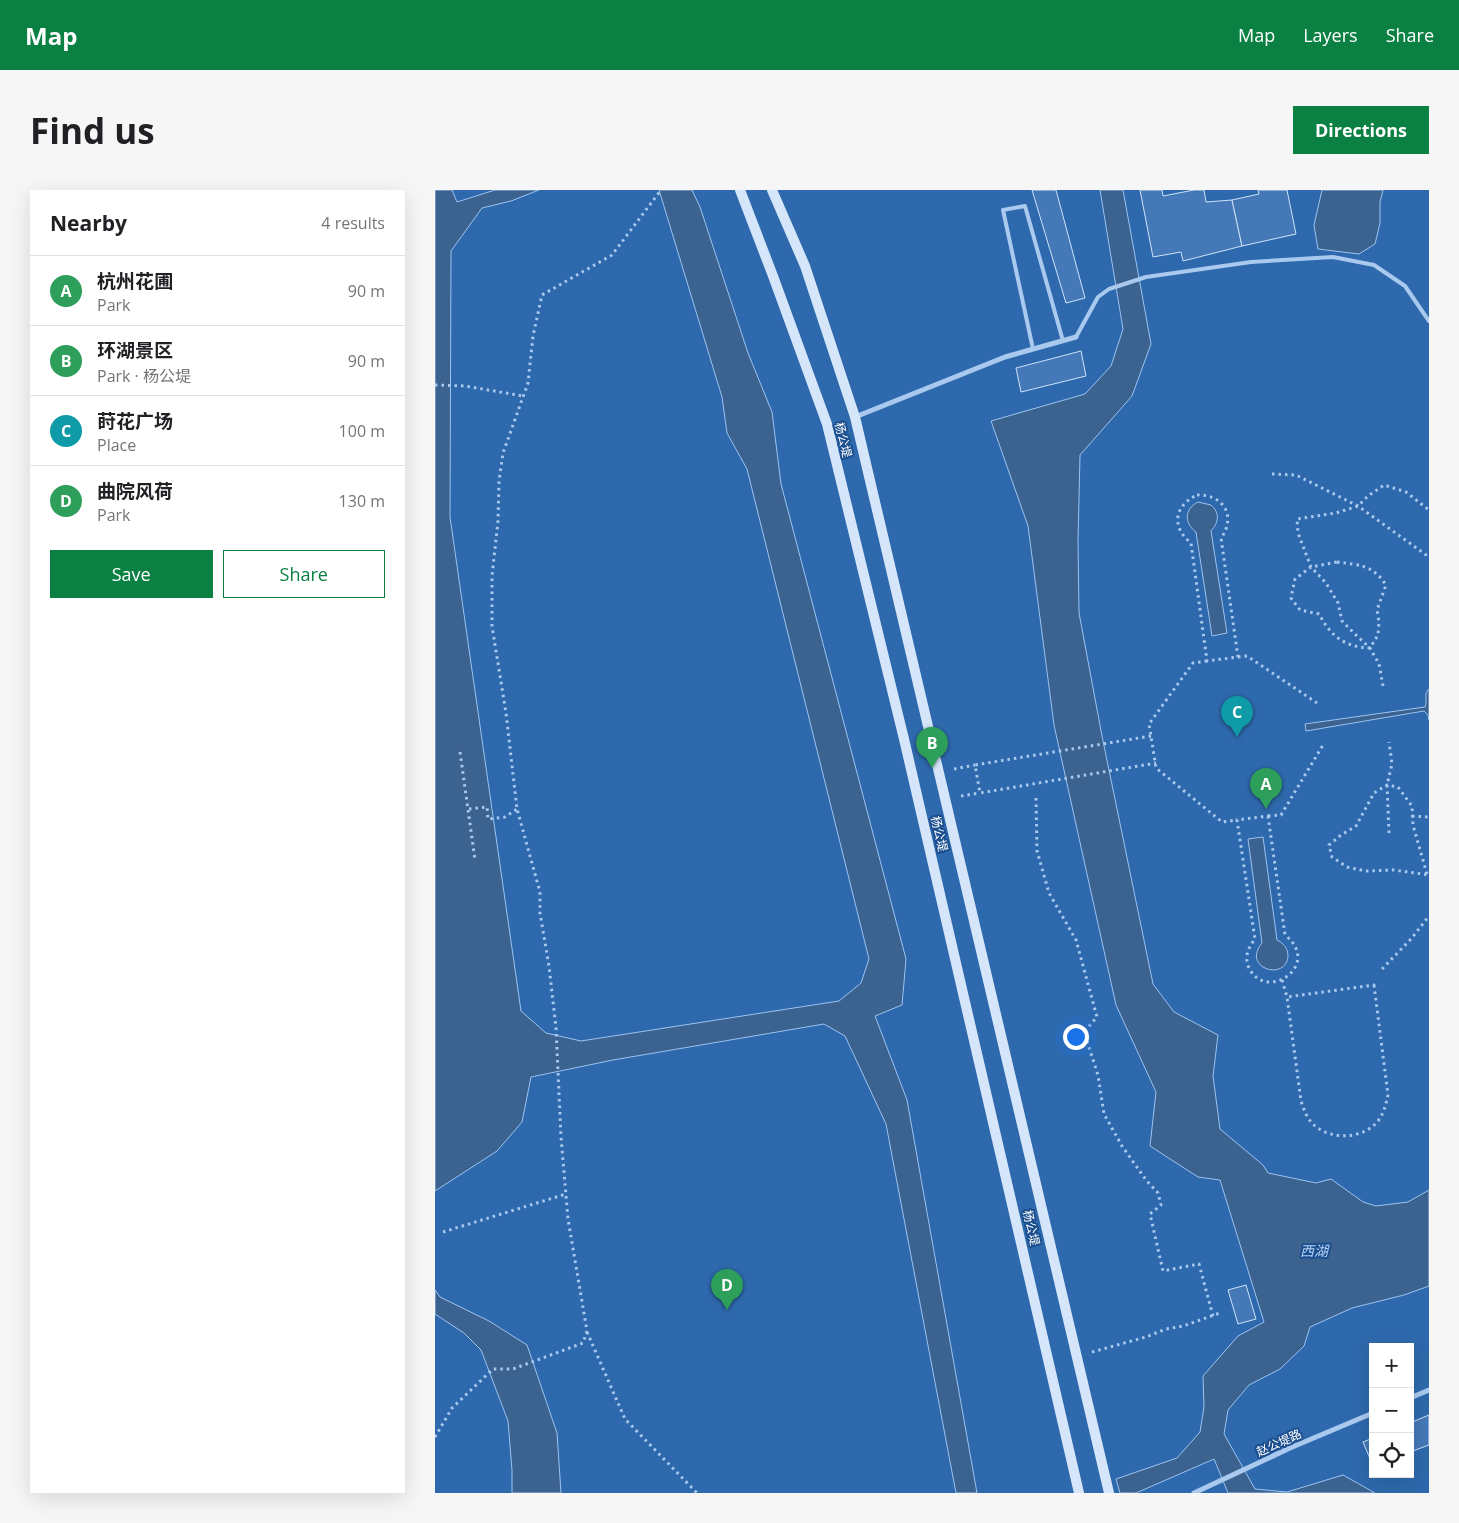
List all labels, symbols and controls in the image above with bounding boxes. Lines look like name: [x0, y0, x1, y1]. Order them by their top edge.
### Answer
text: Map: [25, 19, 77, 52]
text: Map: [1238, 23, 1275, 47]
text: Layers: [1303, 23, 1358, 47]
text: Share: [1386, 23, 1434, 47]
button: Directions: [1293, 106, 1429, 154]
text: Find us: [30, 107, 155, 154]
text: Nearby: [50, 209, 127, 237]
text: 4 results: [321, 212, 385, 234]
text: 杭州花圃: [97, 268, 173, 294]
text: A: [60, 280, 72, 302]
text: 90 m: [348, 280, 385, 302]
text: Park: [97, 294, 130, 316]
text: 环湖景区: [97, 337, 173, 363]
text: B: [61, 350, 71, 372]
text: 90 m: [348, 350, 385, 372]
text: Park · 杨公堤: [97, 365, 191, 387]
text: 莳花广场: [97, 408, 173, 434]
text: C: [61, 420, 71, 442]
text: 100 m: [339, 420, 385, 442]
street label: 杨公堤: [831, 420, 856, 459]
text: Place: [97, 434, 136, 456]
text: 曲院风荷: [97, 478, 173, 504]
text: D: [60, 490, 72, 512]
text: 130 m: [339, 490, 385, 512]
text: Park: [97, 504, 130, 526]
button: Save: [50, 550, 213, 598]
button: Share: [223, 550, 385, 598]
pin: C: [1221, 696, 1253, 737]
pin: B: [916, 727, 948, 768]
pin: A: [1250, 768, 1282, 809]
street label: 杨公堤: [927, 814, 952, 853]
your location: [1063, 1024, 1089, 1050]
street label: 杨公堤: [1019, 1208, 1044, 1247]
water label: 西湖: [1300, 1241, 1330, 1260]
pin: D: [711, 1269, 743, 1310]
map controls: [1369, 1343, 1414, 1478]
button: +: [1369, 1343, 1414, 1388]
button: −: [1369, 1388, 1414, 1433]
street label: 赵公堤路: [1253, 1425, 1304, 1460]
button: locate: [1369, 1433, 1414, 1478]

